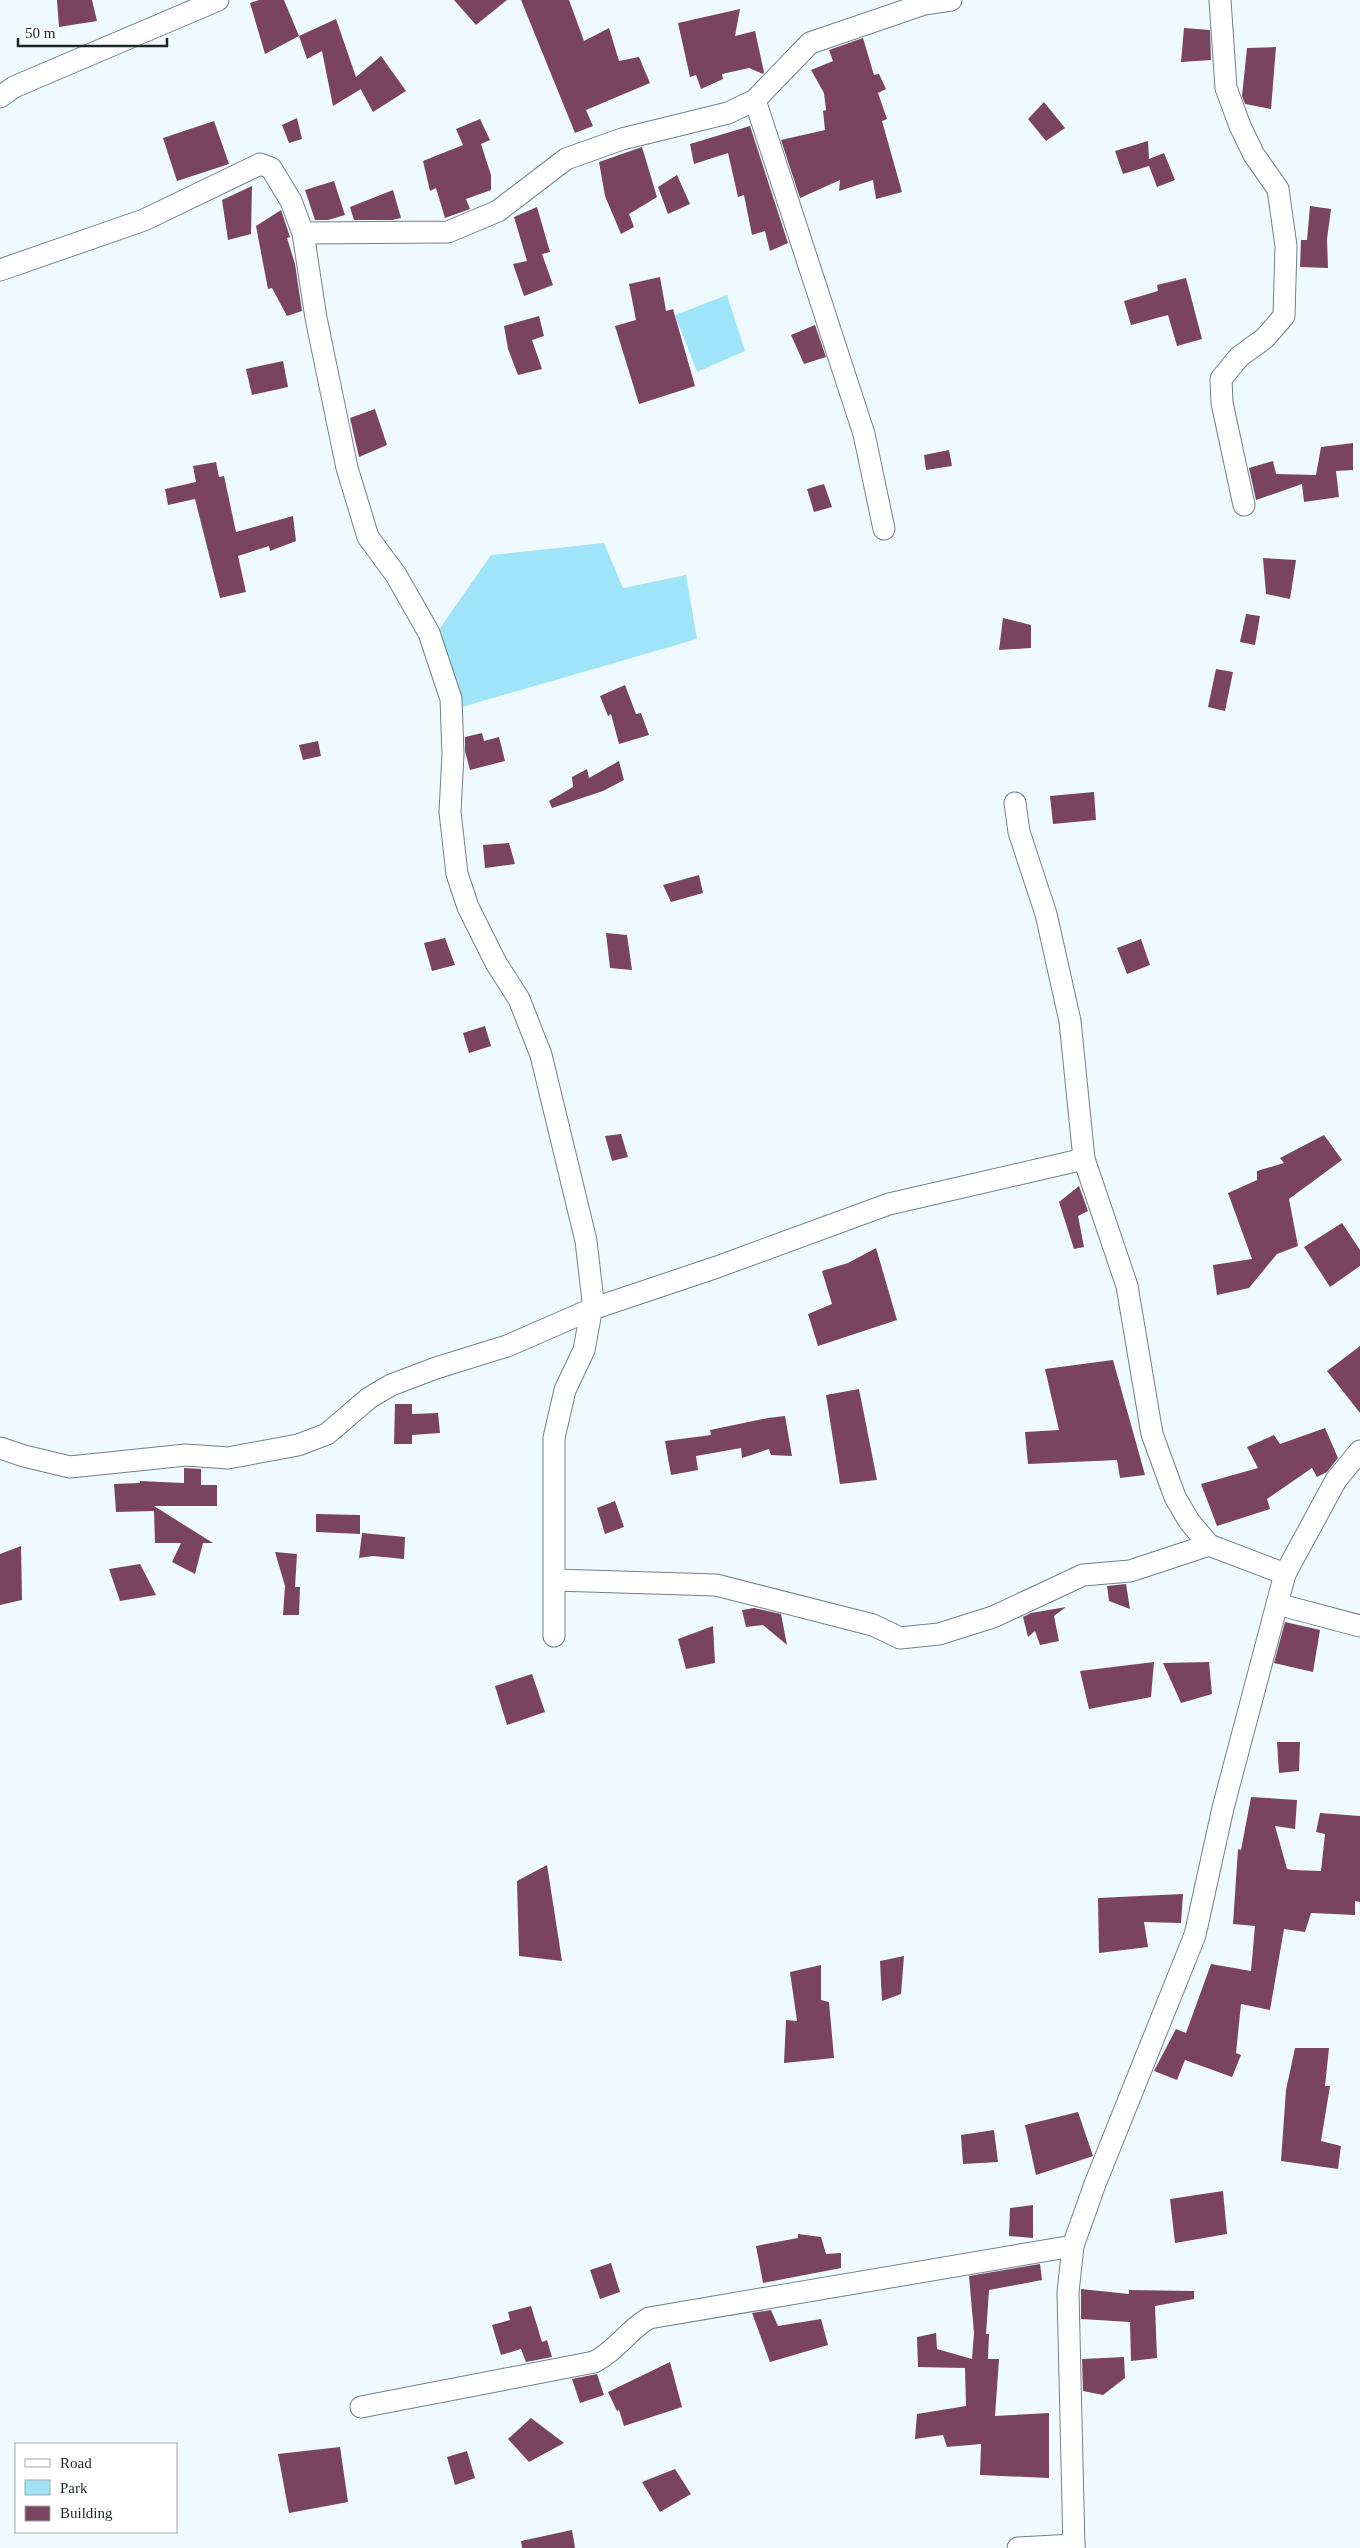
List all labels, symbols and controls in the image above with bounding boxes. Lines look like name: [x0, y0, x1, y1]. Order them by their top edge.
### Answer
scale bar: [18, 15, 166, 47]
text: 50 m: [25, 25, 56, 41]
legend: [15, 2443, 178, 2533]
text: Road: [60, 2455, 92, 2471]
text: Park: [60, 2480, 88, 2496]
text: Building: [60, 2505, 113, 2521]

